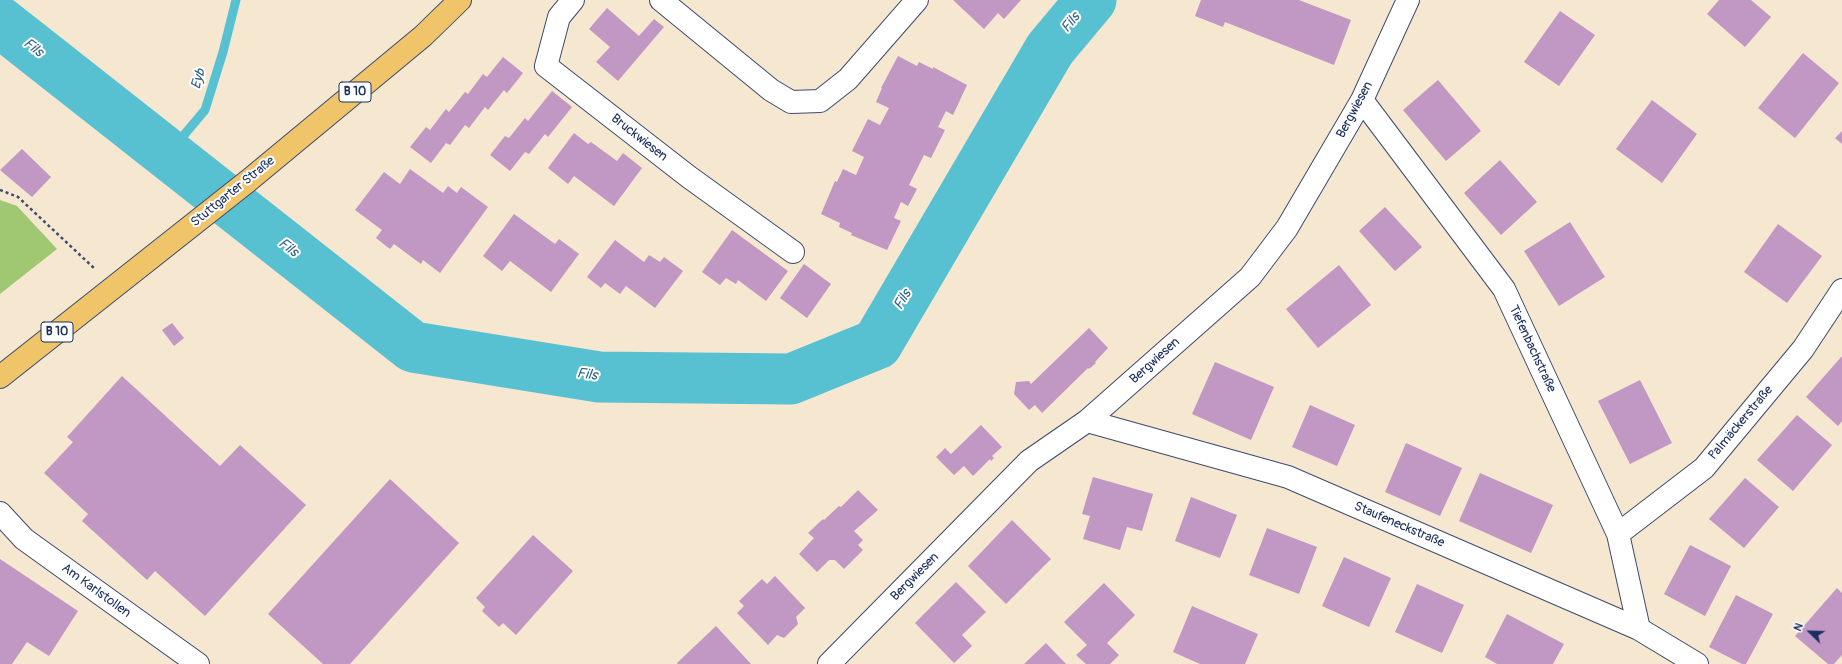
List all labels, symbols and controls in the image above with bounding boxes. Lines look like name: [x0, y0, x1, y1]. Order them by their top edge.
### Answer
water label: Fils: [1058, 10, 1084, 36]
water label: Fils: [20, 35, 46, 61]
water label: Eyb: [188, 67, 210, 91]
street label: Bergwiesen: [1334, 79, 1376, 141]
road number: B 10: [339, 82, 371, 102]
street label: Bruckwiesen: [608, 111, 670, 165]
street label: Stuttgarter Straße: [188, 153, 278, 231]
water label: Fils: [275, 235, 301, 261]
water label: Fils: [891, 287, 915, 313]
street label: Tiefenbachstraße: [1505, 303, 1559, 395]
road number: B 10: [41, 322, 73, 342]
street label: Bergwiesen: [1127, 335, 1183, 387]
water label: Fils: [576, 365, 598, 385]
street label: Palmäckerstraße: [1706, 383, 1776, 463]
street label: Staufeneckstraße: [1351, 499, 1447, 551]
street label: Bergwiesen: [888, 550, 942, 604]
street label: Am Karlstollen: [58, 561, 134, 621]
north arrow: [1790, 612, 1830, 652]
text: N: [1791, 621, 1806, 633]

